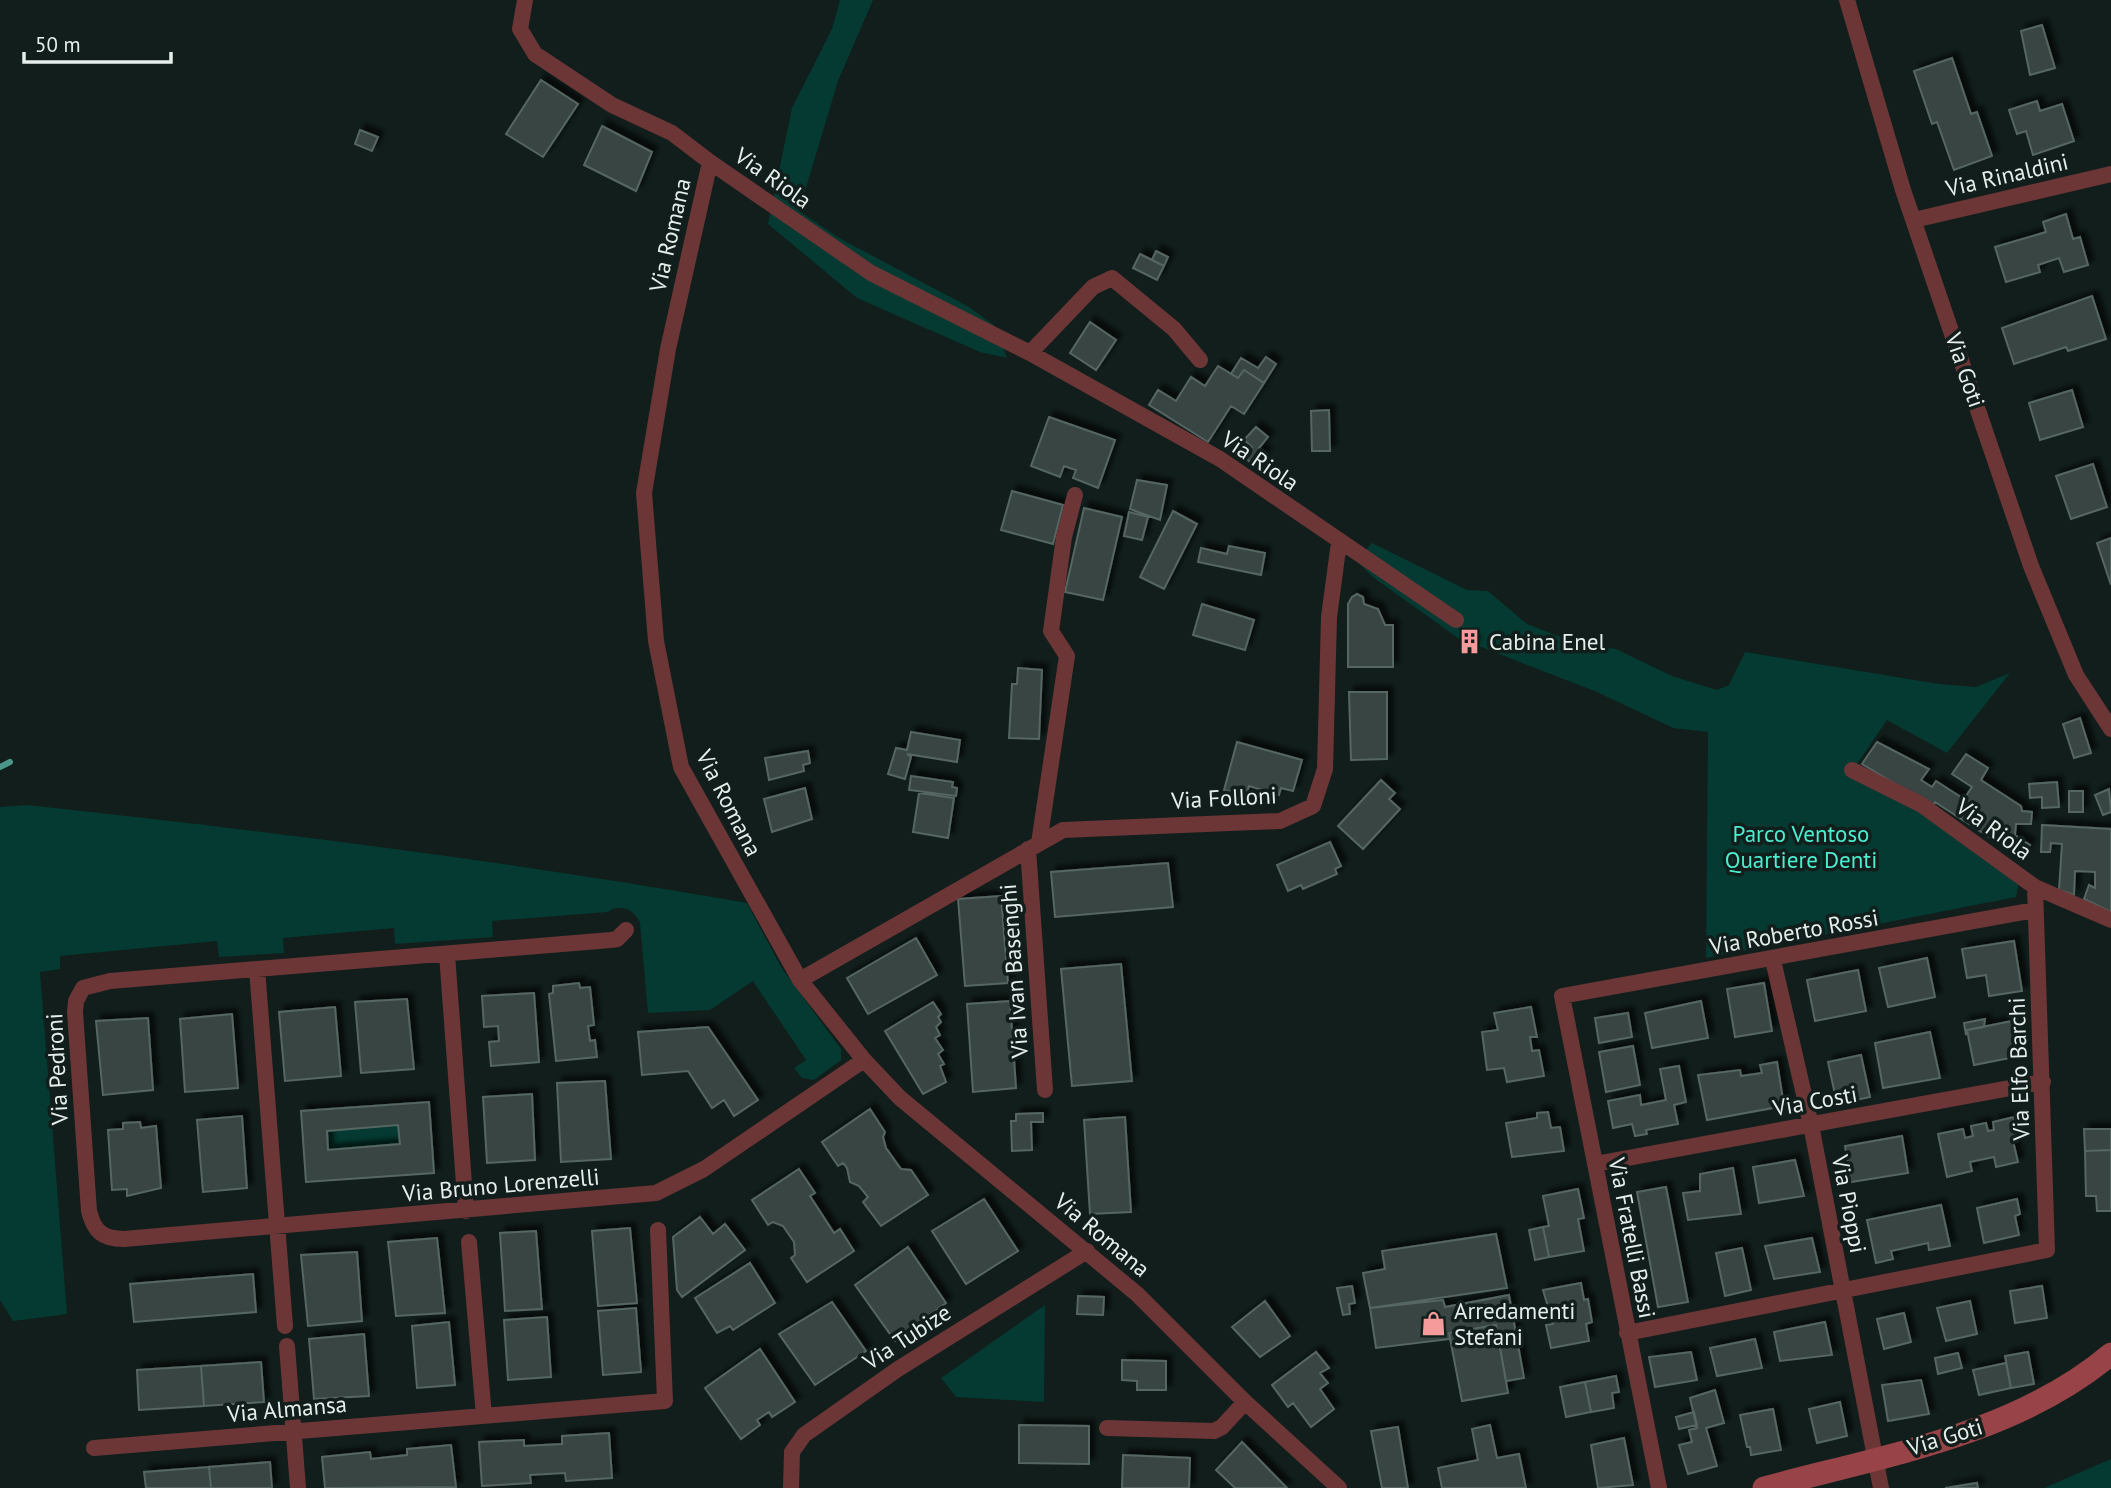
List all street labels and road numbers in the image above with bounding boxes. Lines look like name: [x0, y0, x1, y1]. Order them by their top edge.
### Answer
street label: Via Riola: [728, 140, 817, 214]
street label: Via Rinaldini: [1942, 146, 2071, 203]
street label: Via Romana: [642, 175, 697, 296]
street label: Via Goti: [1939, 328, 1992, 411]
street label: Via Riola: [1215, 424, 1304, 497]
street label: Via Romana: [690, 744, 769, 861]
street label: Via Folloni: [1170, 780, 1277, 815]
street label: Via Riola: [1950, 791, 2038, 866]
street label: Via Ivan Basenghi: [993, 883, 1034, 1060]
street label: Via Roberto Rossi: [1706, 902, 1881, 961]
street label: Via Elfo Barchi: [2002, 997, 2036, 1142]
street label: Via Pedroni: [39, 1012, 74, 1127]
street label: Via Costi: [1770, 1079, 1859, 1122]
street label: Via Pioppi: [1826, 1151, 1873, 1255]
street label: Via Fratelli Bassi: [1602, 1154, 1662, 1321]
street label: Via Bruno Lorenzelli: [400, 1161, 601, 1208]
street label: Via Romana: [1048, 1186, 1156, 1283]
street label: Via Tubize: [856, 1297, 956, 1376]
street label: Via Almansa: [225, 1389, 348, 1428]
street label: Via Goti: [1903, 1411, 1986, 1462]

